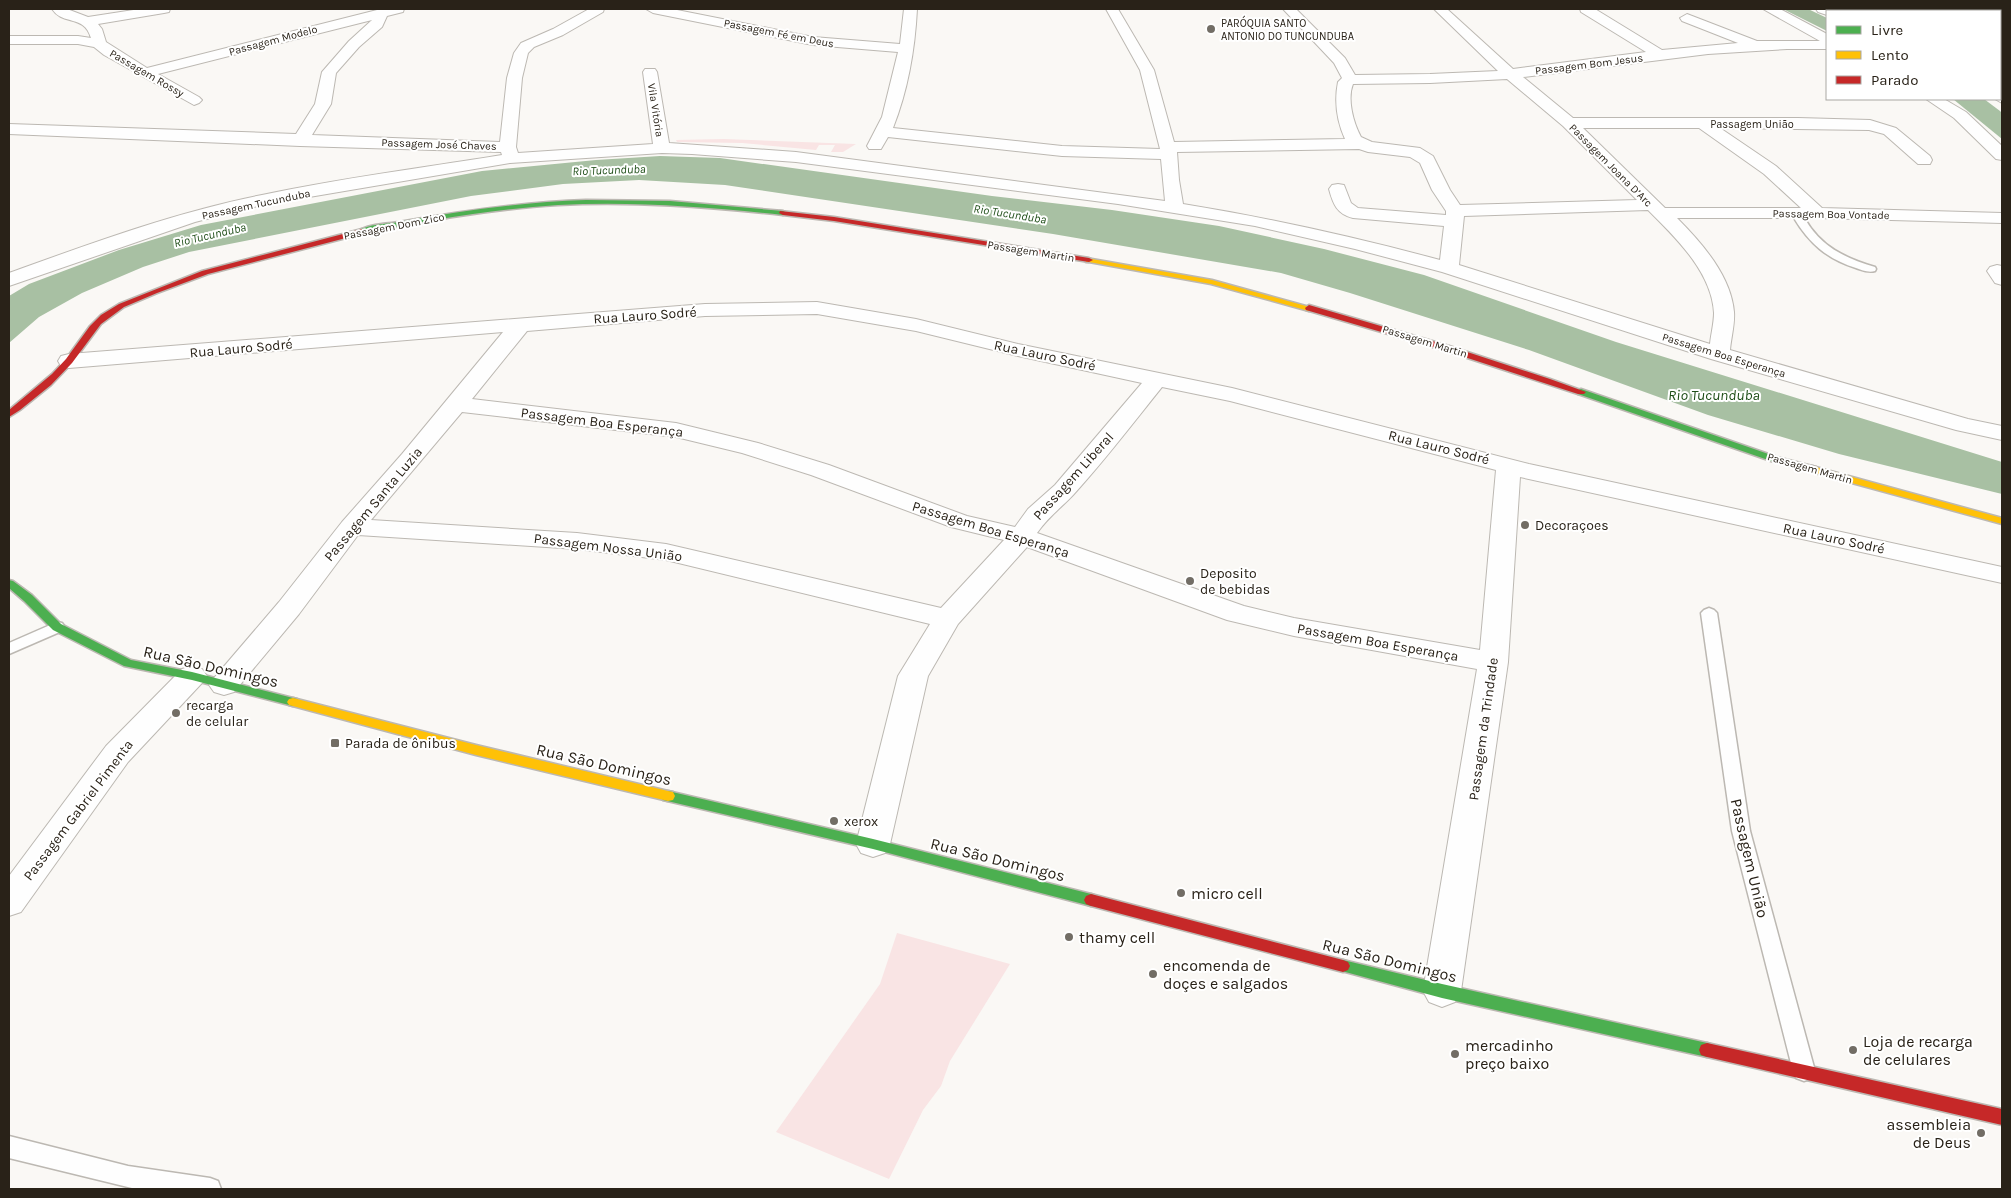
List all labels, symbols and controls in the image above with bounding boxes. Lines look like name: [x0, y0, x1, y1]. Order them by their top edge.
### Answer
legend: [1826, 10, 2001, 100]
place label: PARÓQUIA SANTO ANTONIO DO TUNCUNDUBA: [1221, 15, 1355, 43]
street label: Passagem Fé em Deus: [723, 16, 835, 51]
text: Livre: [1871, 21, 1903, 39]
street label: Passagem Modelo: [227, 22, 319, 59]
marker: PARÓQUIA SANTO ANTONIO DO TUNCUNDUBA: [1205, 23, 1217, 35]
text: Lento: [1871, 46, 1909, 64]
street label: Passagem Rossy: [107, 47, 186, 100]
street label: Passagem Bom Jesus: [1534, 51, 1644, 78]
text: Parado: [1871, 71, 1918, 89]
street label: Vila Vitória: [645, 82, 666, 138]
street label: Passagem União: [1710, 118, 1794, 131]
street label: Passagem Joana D’Arc: [1566, 121, 1655, 210]
street label: Passagem José Chaves: [381, 136, 497, 153]
water label: Rio Tucunduba: [572, 162, 646, 178]
street label: Passagem Tucunduba: [201, 187, 312, 222]
water label: Rio Tucunduba: [973, 201, 1047, 227]
street label: Passagem Boa Vontade: [1772, 207, 1890, 222]
street label: Passagem Dom Zico: [343, 210, 445, 243]
water label: Rio Tucunduba: [173, 220, 247, 250]
street label: Passagem Martin: [986, 238, 1075, 265]
street label: Rua Lauro Sodré: [593, 303, 697, 328]
street label: Passagem Martin: [1381, 322, 1469, 361]
street label: Passagem Boa Esperança: [1661, 330, 1787, 380]
street label: Rua Lauro Sodré: [189, 336, 293, 361]
street label: Rua Lauro Sodré: [993, 336, 1097, 375]
water label: Rio Tucunduba: [1668, 386, 1760, 404]
street label: Passagem Boa Esperança: [520, 404, 684, 441]
street label: Rua Lauro Sodré: [1387, 427, 1491, 468]
street label: Passagem Liberal: [1029, 429, 1117, 524]
street label: Passagem Santa Luzia: [321, 444, 426, 565]
street label: Passagem Martin: [1766, 450, 1854, 487]
street label: Passagem Boa Esperança: [910, 497, 1072, 562]
place label: Decoraçoes: [1535, 517, 1609, 534]
marker: Decoraçoes: [1519, 519, 1531, 531]
street label: Rua Lauro Sodré: [1782, 519, 1886, 558]
street label: Passagem Nossa União: [533, 530, 683, 565]
place label: Deposito de bebidas: [1200, 565, 1270, 598]
marker: Deposito de bebidas: [1184, 575, 1196, 587]
street label: Passagem Boa Esperança: [1296, 620, 1460, 665]
street label: Rua São Domingos: [142, 642, 280, 691]
street label: Passagem da Trindade: [1465, 657, 1502, 801]
place label: recarga de celular: [186, 697, 249, 730]
marker: recarga de celular: [170, 707, 182, 719]
place label: Parada de ônibus: [345, 735, 456, 752]
street label: Passagem Gabriel Pimenta: [20, 737, 137, 884]
marker: Parada de ônibus: [329, 737, 341, 749]
street label: Rua São Domingos: [535, 740, 673, 789]
street label: Passagem União: [1727, 797, 1772, 920]
place label: xerox: [844, 813, 878, 830]
marker: xerox: [828, 815, 840, 827]
street label: Rua São Domingos: [929, 834, 1067, 885]
place label: micro cell: [1191, 884, 1263, 903]
marker: micro cell: [1175, 887, 1187, 899]
place label: thamy cell: [1079, 928, 1155, 947]
marker: thamy cell: [1063, 931, 1075, 943]
street label: Rua São Domingos: [1321, 935, 1459, 986]
place label: encomenda de doçes e salgados: [1163, 956, 1288, 993]
marker: encomenda de doçes e salgados: [1147, 968, 1159, 980]
place label: Loja de recarga de celulares: [1863, 1032, 1973, 1069]
place label: mercadinho preço baixo: [1465, 1036, 1553, 1073]
marker: Loja de recarga de celulares: [1847, 1044, 1859, 1056]
marker: mercadinho preço baixo: [1449, 1048, 1461, 1060]
place label: assembleia de Deus: [1886, 1115, 1971, 1152]
marker: assembleia de Deus: [1975, 1127, 1987, 1139]

